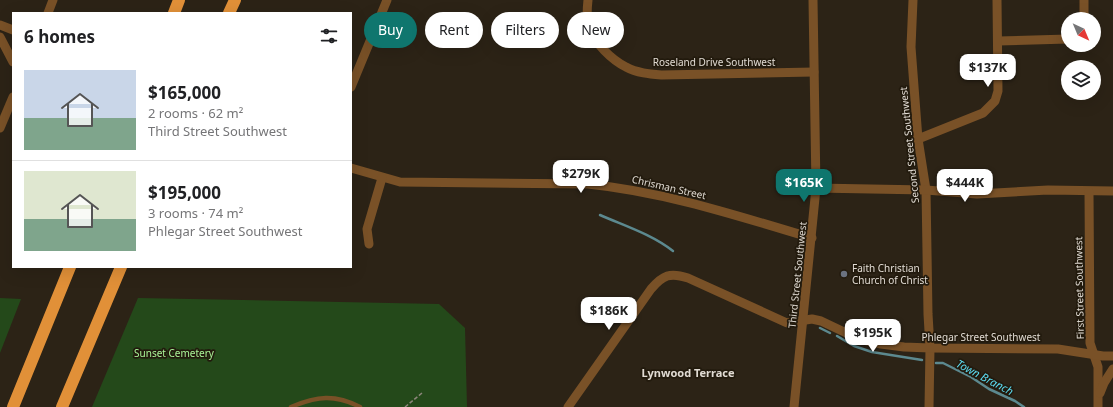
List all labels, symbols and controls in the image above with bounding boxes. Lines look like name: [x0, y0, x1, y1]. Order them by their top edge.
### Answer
chip: Buy: [364, 12, 417, 48]
chip: Rent: [425, 12, 483, 48]
chip: Filters: [491, 12, 559, 48]
chip: New: [567, 12, 624, 48]
north arrow: [1061, 12, 1101, 52]
map controls: [1061, 12, 1101, 100]
text: 6 homes: [24, 25, 95, 48]
icon: filters: [318, 25, 340, 47]
pin: $137K: [960, 54, 1016, 88]
street label: Roseland Drive Southwest: [653, 55, 776, 69]
text: $137K: [969, 58, 1007, 76]
button: layers: [1061, 60, 1101, 100]
text: $165,000: [148, 81, 221, 104]
icon: home: [56, 86, 104, 134]
street label: Second Street Southwest: [896, 86, 922, 204]
text: 2 rooms · 62 m²: [148, 104, 243, 122]
text: Third Street Southwest: [148, 122, 287, 140]
pin: $279K: [553, 160, 609, 194]
text: $279K: [562, 164, 600, 182]
pin: $165K: [776, 169, 832, 203]
pin: $444K: [937, 169, 993, 203]
street label: Chrisman Street: [631, 172, 708, 202]
text: $165K: [785, 173, 823, 191]
text: $444K: [946, 173, 984, 191]
text: $195,000: [148, 181, 221, 204]
icon: home: [56, 187, 104, 235]
text: 3 rooms · 74 m²: [148, 204, 243, 222]
street label: Third Street Southwest: [784, 221, 810, 329]
text: Phlegar Street Southwest: [148, 222, 303, 240]
street label: First Street Southwest: [1071, 236, 1087, 340]
place label: Faith Christian Church of Christ: [852, 261, 928, 287]
marker: Faith Christian Church of Christ: [839, 269, 849, 279]
pin: $186K: [581, 297, 637, 331]
text: $186K: [590, 301, 628, 319]
pin: $195K: [845, 319, 901, 353]
text: $195K: [854, 323, 892, 341]
street label: Phlegar Street Southwest: [922, 330, 1041, 344]
park label: Sunset Cemetery: [134, 346, 215, 360]
water label: Town Branch: [954, 356, 1016, 398]
district label: Lynwood Terrace: [641, 365, 735, 380]

